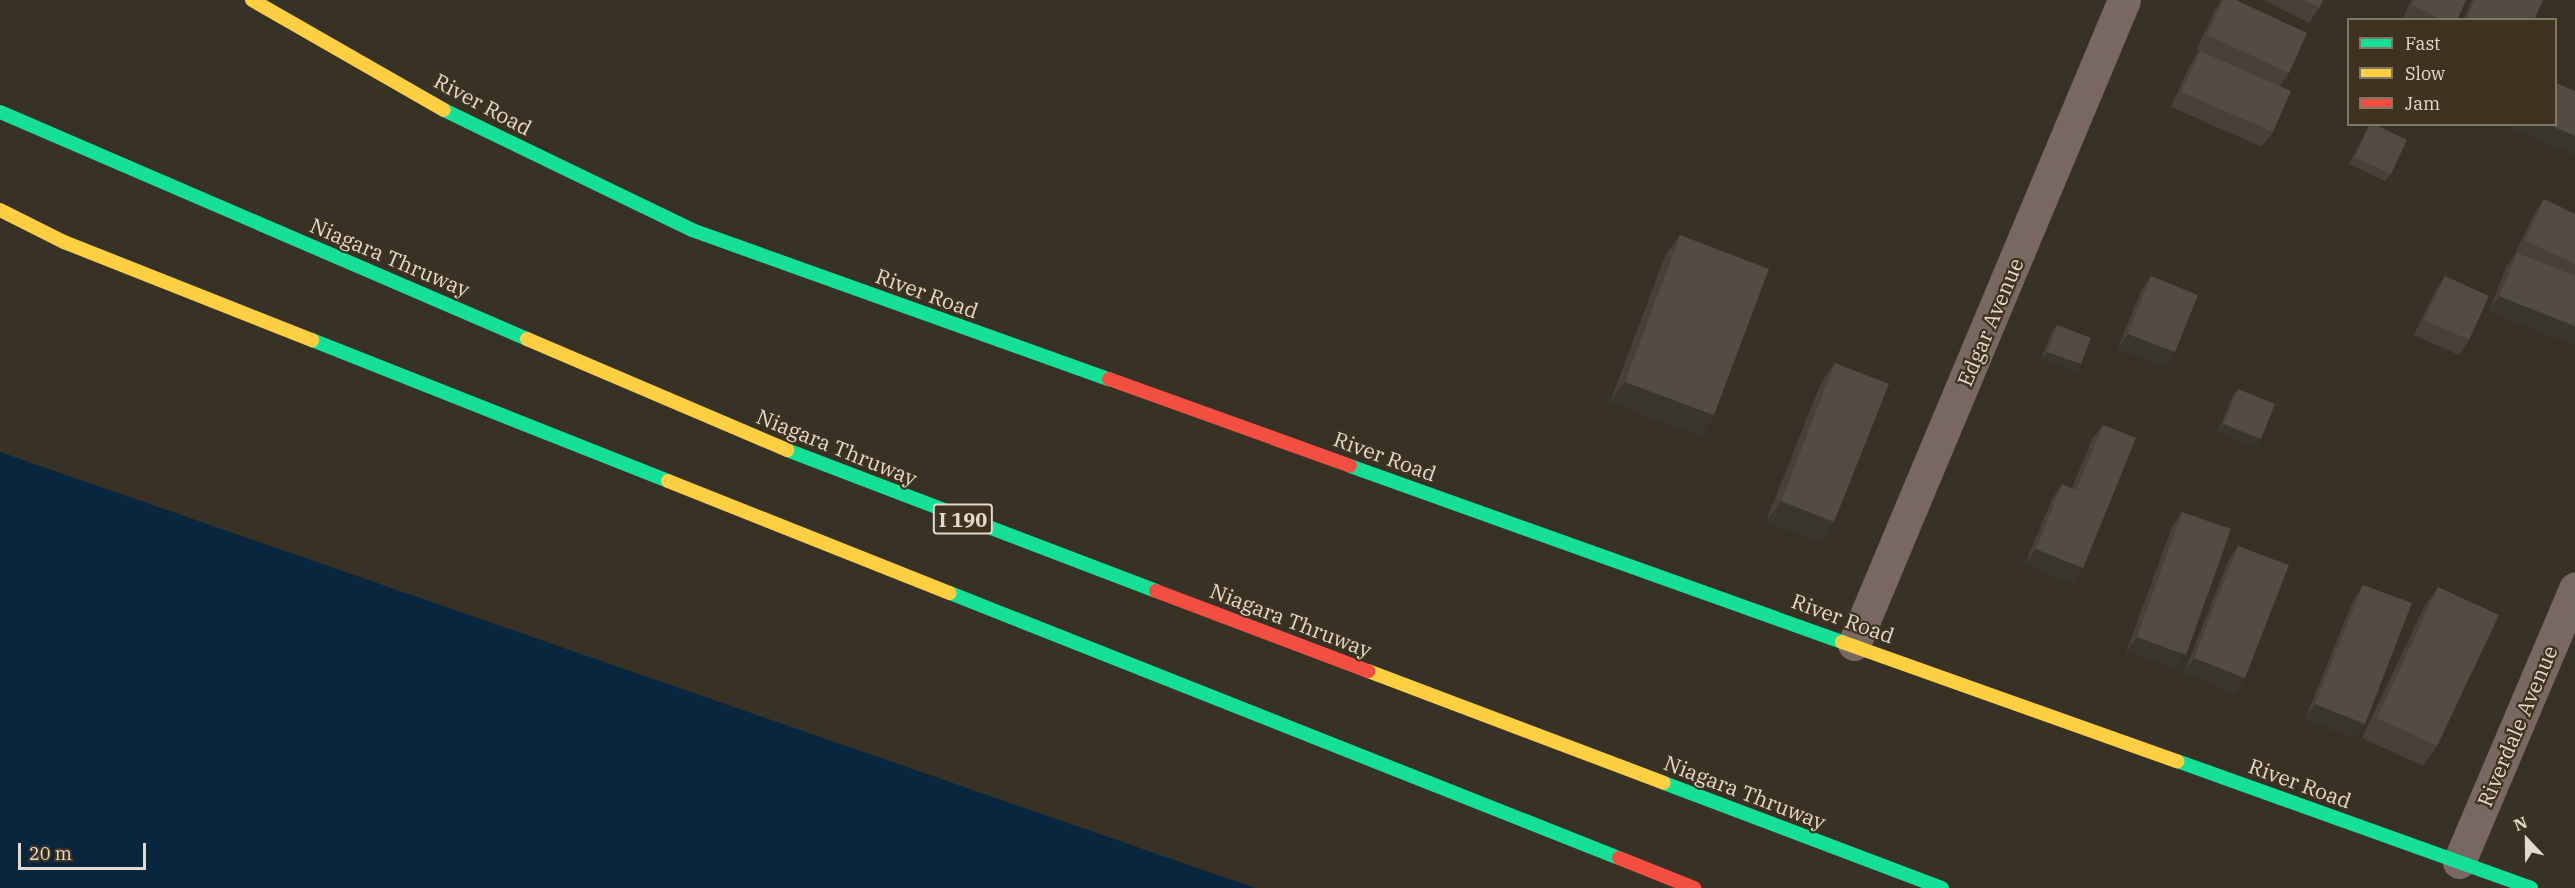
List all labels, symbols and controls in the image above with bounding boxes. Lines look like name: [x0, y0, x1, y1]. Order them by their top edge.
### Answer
legend: [2347, 18, 2557, 126]
text: Fast: [2405, 32, 2440, 55]
text: Slow: [2405, 62, 2445, 85]
street label: River Road: [430, 68, 536, 140]
text: Jam: [2405, 92, 2440, 115]
street label: Niagara Thruway: [306, 212, 474, 302]
street label: Edgar Avenue: [1952, 254, 2028, 390]
street label: River Road: [872, 263, 982, 323]
street label: Niagara Thruway: [753, 403, 921, 491]
street label: River Road: [1330, 426, 1440, 486]
road number: I 190: [932, 502, 994, 536]
street label: Niagara Thruway: [1207, 578, 1375, 662]
street label: River Road: [1788, 588, 1898, 648]
street label: Riverdale Avenue: [2472, 642, 2562, 810]
street label: Niagara Thruway: [1661, 750, 1829, 834]
street label: River Road: [2245, 753, 2355, 813]
north arrow: [2497, 810, 2557, 870]
text: N: [2511, 812, 2530, 835]
scale bar: [21, 831, 148, 869]
text: 20 m: [29, 842, 72, 865]

